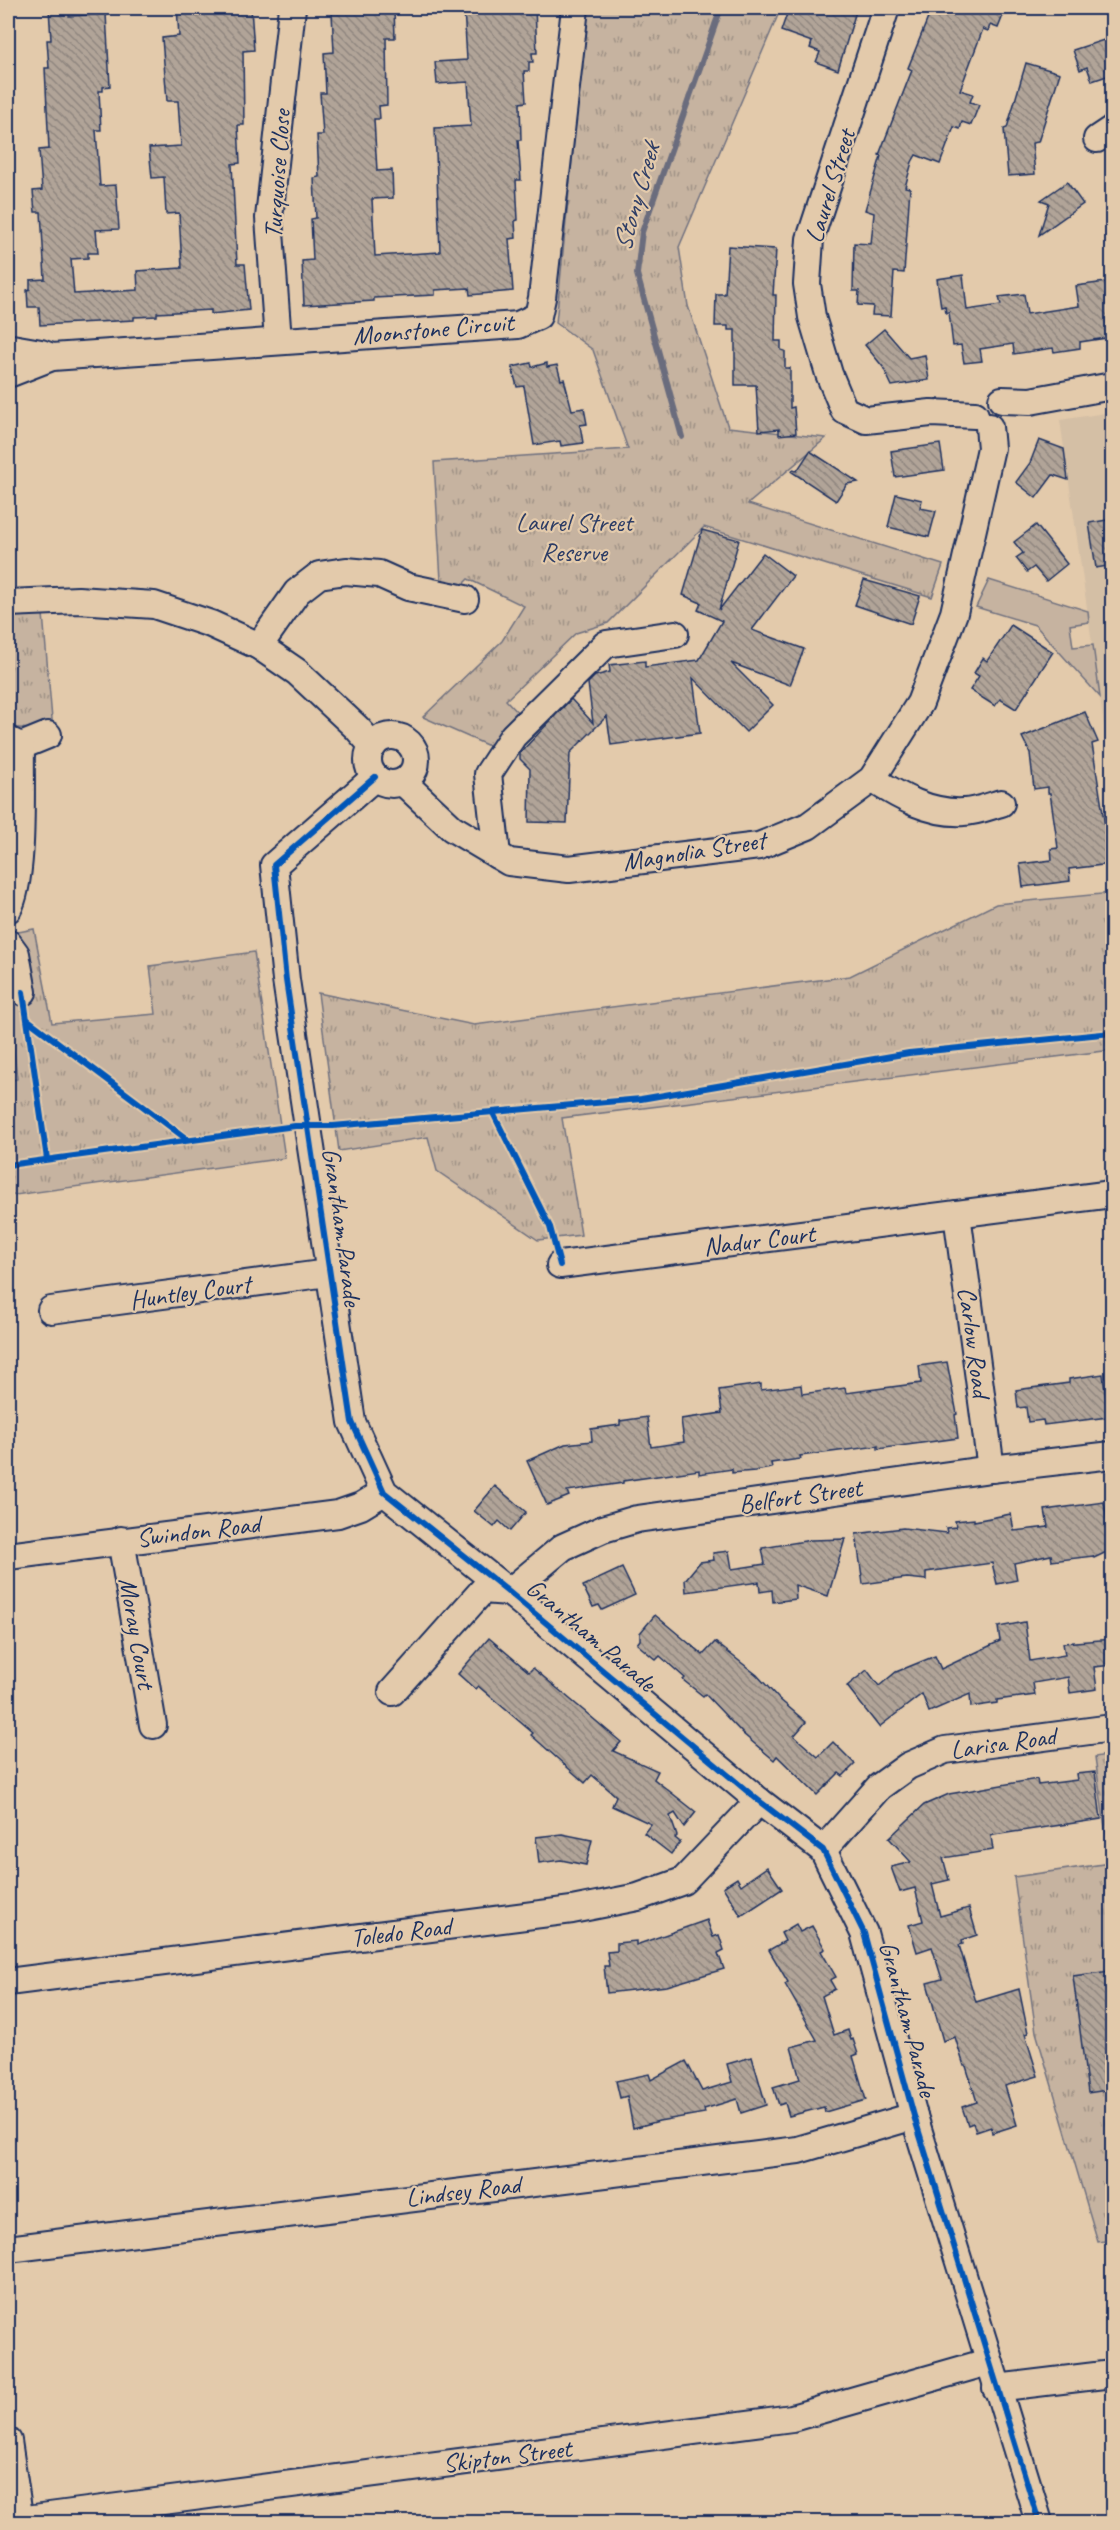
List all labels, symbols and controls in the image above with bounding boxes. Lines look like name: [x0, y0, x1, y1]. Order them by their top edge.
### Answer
street label: Turquoise Close: [256, 106, 298, 239]
street label: Laurel Street: [797, 123, 864, 247]
water label: Stony Creek: [604, 135, 669, 255]
street label: Moonstone Circuit: [351, 305, 517, 352]
park label: Laurel Street Reserve: [516, 506, 635, 569]
street label: Magnolia Street: [620, 823, 771, 879]
street label: Grantham Parade: [315, 1146, 370, 1310]
street label: Nadur Court: [702, 1217, 819, 1263]
street label: Huntley Court: [127, 1267, 256, 1317]
street label: Carlow Road: [950, 1285, 999, 1403]
street label: Belfort Street: [736, 1471, 866, 1521]
street label: Swindon Road: [134, 1507, 265, 1555]
street label: Grantham Parade: [519, 1571, 664, 1700]
street label: Moray Court: [111, 1575, 163, 1693]
street label: Larisa Road: [948, 1719, 1062, 1767]
street label: Toledo Road: [349, 1909, 457, 1955]
street label: Grantham Parade: [871, 1938, 945, 2102]
street label: Lindsey Road: [404, 2167, 526, 2214]
street label: Skipton Street: [441, 2431, 576, 2480]

